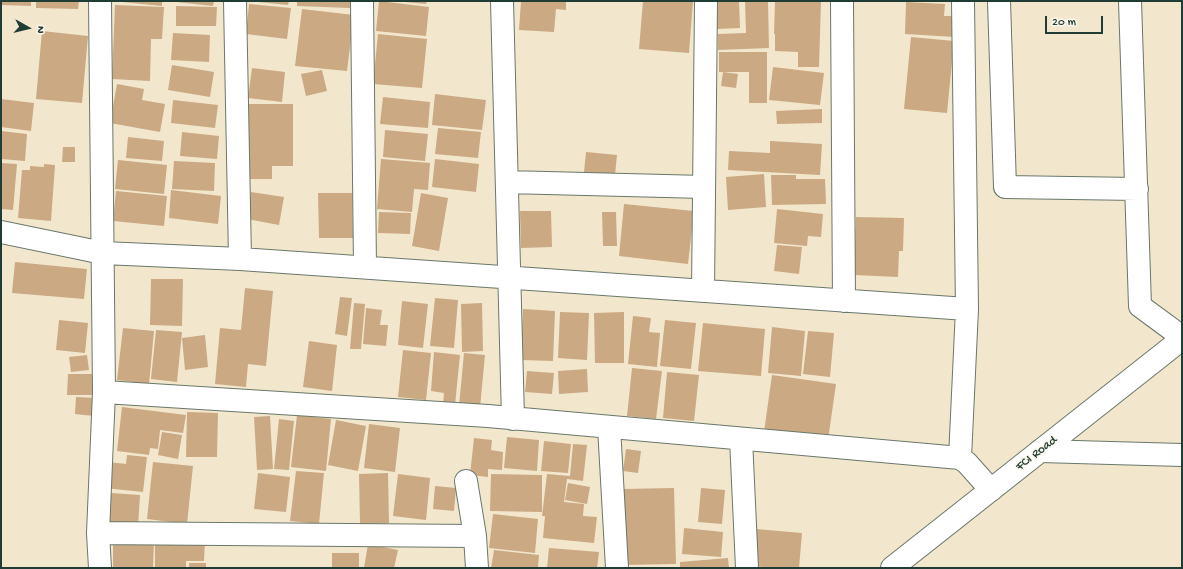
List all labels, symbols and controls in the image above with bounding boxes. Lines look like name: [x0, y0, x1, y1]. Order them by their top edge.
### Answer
north arrow: [8, 8, 48, 48]
scale bar: [1047, 8, 1105, 34]
text: 20 m: [1052, 16, 1076, 30]
text: N: [33, 25, 46, 34]
street label: FCI Road: [1013, 433, 1061, 475]

